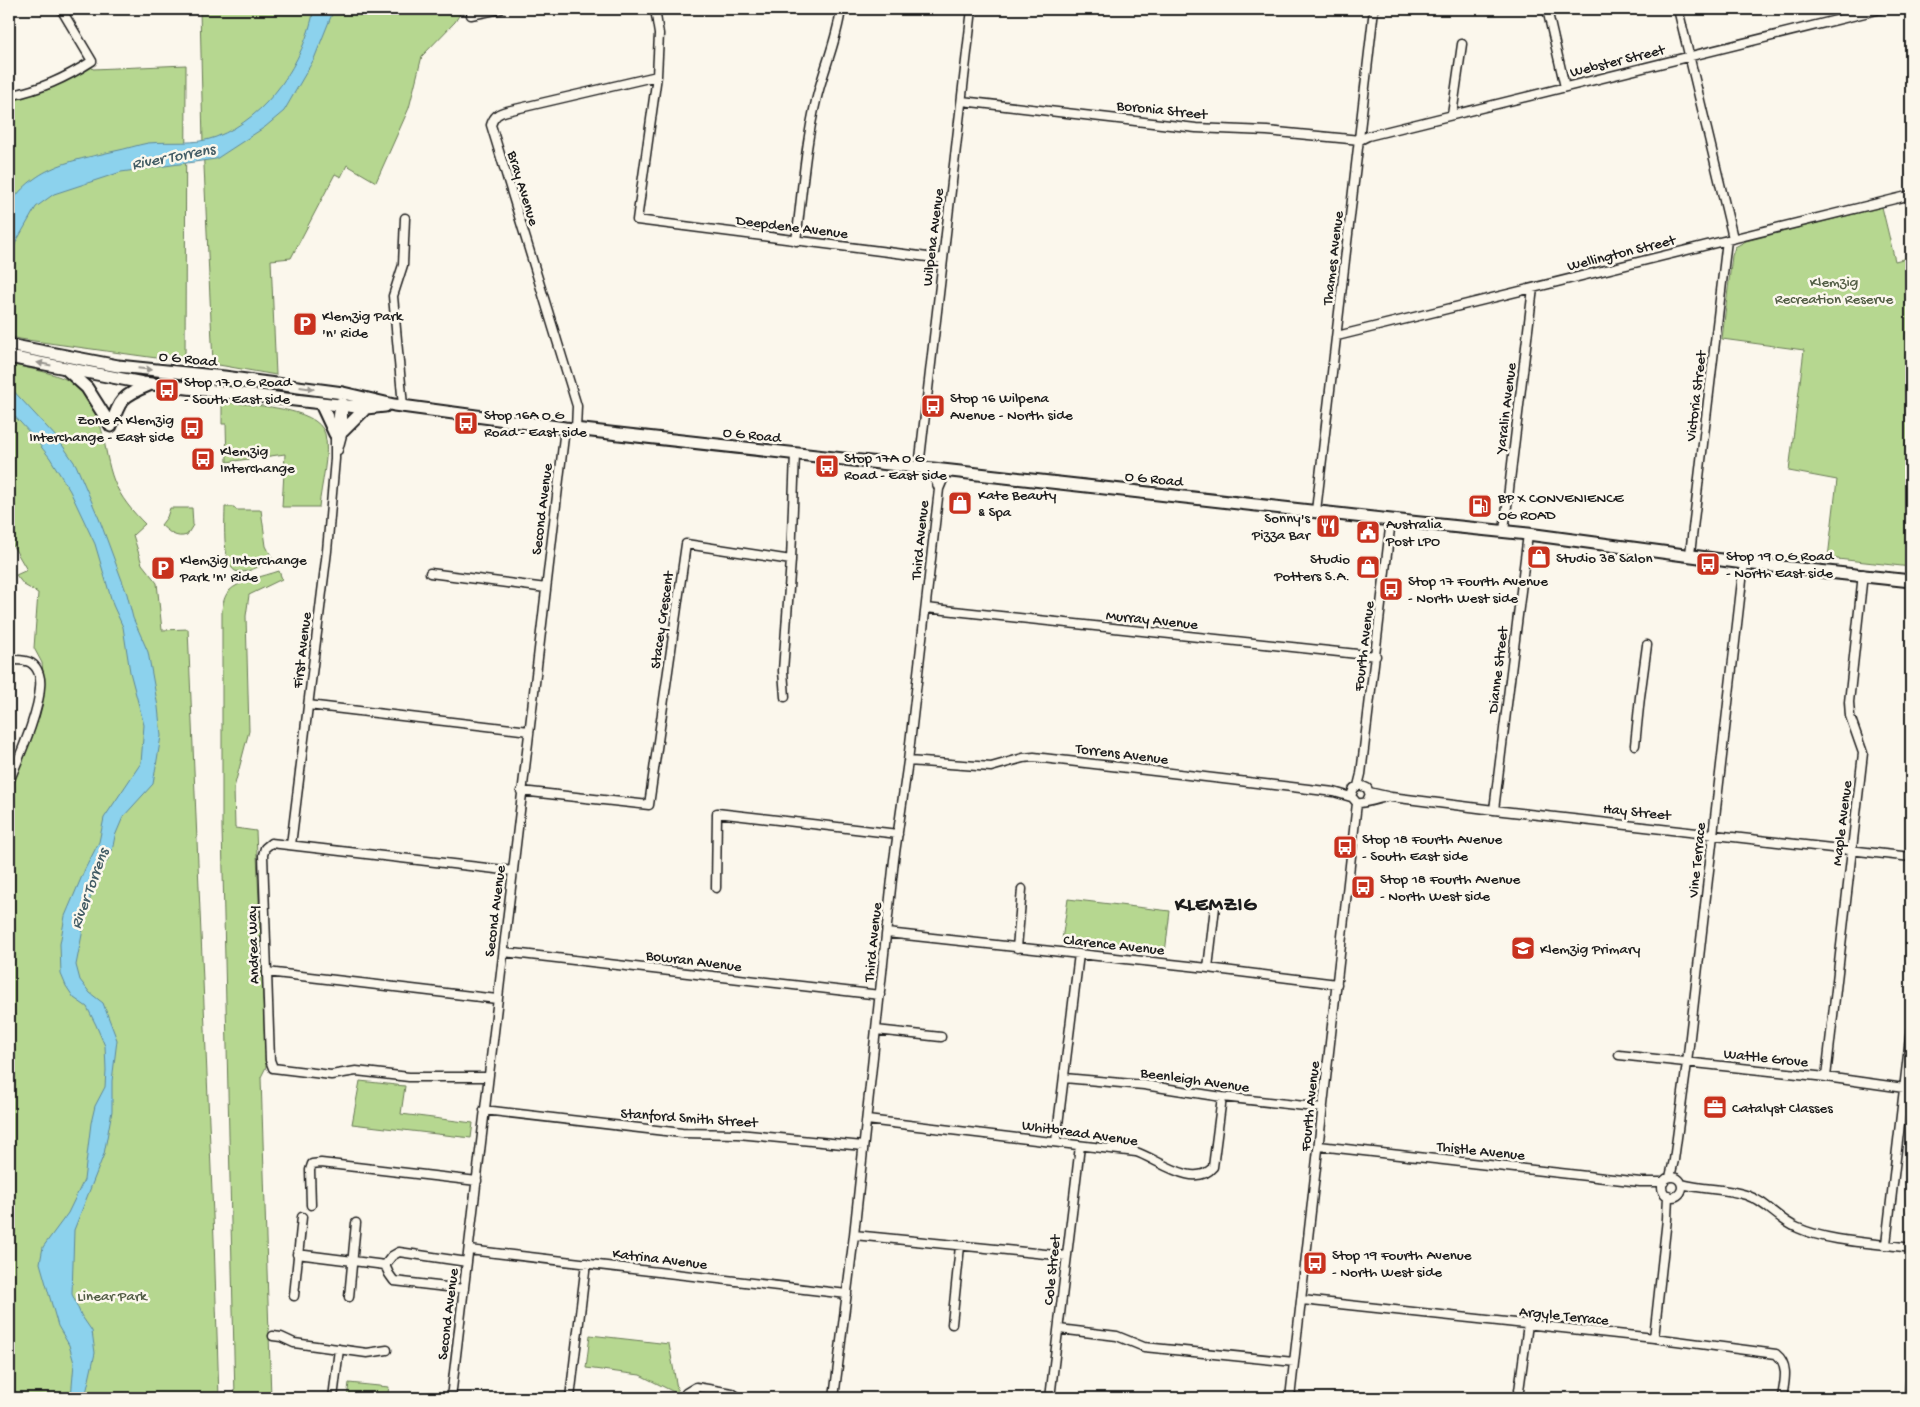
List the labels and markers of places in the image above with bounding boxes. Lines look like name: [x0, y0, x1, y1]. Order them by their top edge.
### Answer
place label: Klemzig Park 'n' Ride: [322, 308, 404, 343]
parking icon: Klemzig Park 'n' Ride: [292, 311, 318, 337]
place label: Stop 17 O G Road - South East side: [184, 374, 293, 409]
bus stop icon: Stop 17 O G Road - South East side: [154, 377, 180, 403]
place label: Stop 16 Wilpena Avenue - North side: [950, 390, 1073, 425]
bus stop icon: Stop 16 Wilpena Avenue - North side: [920, 393, 946, 419]
place label: Stop 16A O G Road - East side: [484, 407, 587, 442]
bus stop icon: Stop 16A O G Road - East side: [453, 410, 479, 436]
place label: Zone A Klemzig Interchange - East side: [29, 412, 174, 447]
bus stop icon: Zone A Klemzig Interchange - East side: [179, 415, 205, 441]
place label: Klemzig Interchange: [220, 443, 295, 478]
bus stop icon: Klemzig Interchange: [190, 446, 216, 472]
place label: Stop 17A O G Road - East side: [844, 450, 947, 485]
bus stop icon: Stop 17A O G Road - East side: [814, 453, 840, 479]
place label: Kate Beauty & Spa: [978, 487, 1057, 522]
shop icon: Kate Beauty & Spa: [947, 490, 973, 516]
place label: BP X CONVENIENCE OG ROAD: [1497, 490, 1624, 525]
fuel station icon: BP X CONVENIENCE OG ROAD: [1467, 493, 1493, 519]
place label: Sonny's Pizza Bar: [1251, 510, 1312, 545]
restaurant icon: Sonny's Pizza Bar: [1315, 513, 1341, 539]
place label: Australia Post LPO: [1385, 516, 1443, 551]
public building icon: Australia Post LPO: [1355, 519, 1381, 545]
shop icon: Studio 38 Salon: [1526, 544, 1552, 570]
place label: Stop 19 O G Road - North East side: [1726, 548, 1834, 583]
place label: Studio 38 Salon: [1556, 550, 1653, 568]
place label: Studio Potters S.A.: [1273, 551, 1350, 586]
bus stop icon: Stop 19 O G Road - North East side: [1695, 551, 1721, 577]
place label: Klemzig Interchange Park 'n' Ride: [179, 552, 307, 587]
shop icon: Studio Potters S.A.: [1355, 554, 1381, 580]
parking icon: Klemzig Interchange Park 'n' Ride: [150, 555, 176, 581]
place label: Stop 17 Fourth Avenue - North West side: [1408, 573, 1548, 608]
bus stop icon: Stop 17 Fourth Avenue - North West side: [1378, 576, 1404, 602]
place label: Stop 18 Fourth Avenue - South East side: [1362, 831, 1503, 866]
bus stop icon: Stop 18 Fourth Avenue - South East side: [1332, 834, 1358, 860]
place label: Stop 18 Fourth Avenue - North West side: [1380, 871, 1521, 906]
bus stop icon: Stop 18 Fourth Avenue - North West side: [1350, 874, 1376, 900]
school or university icon: Klemzig Primary: [1510, 935, 1536, 961]
place label: Klemzig Primary: [1540, 941, 1641, 959]
office icon: Catalyst Classes: [1702, 1094, 1728, 1120]
place label: Catalyst Classes: [1732, 1100, 1833, 1118]
place label: Stop 19 Fourth Avenue - North West side: [1332, 1247, 1472, 1282]
bus stop icon: Stop 19 Fourth Avenue - North West side: [1302, 1250, 1328, 1276]

